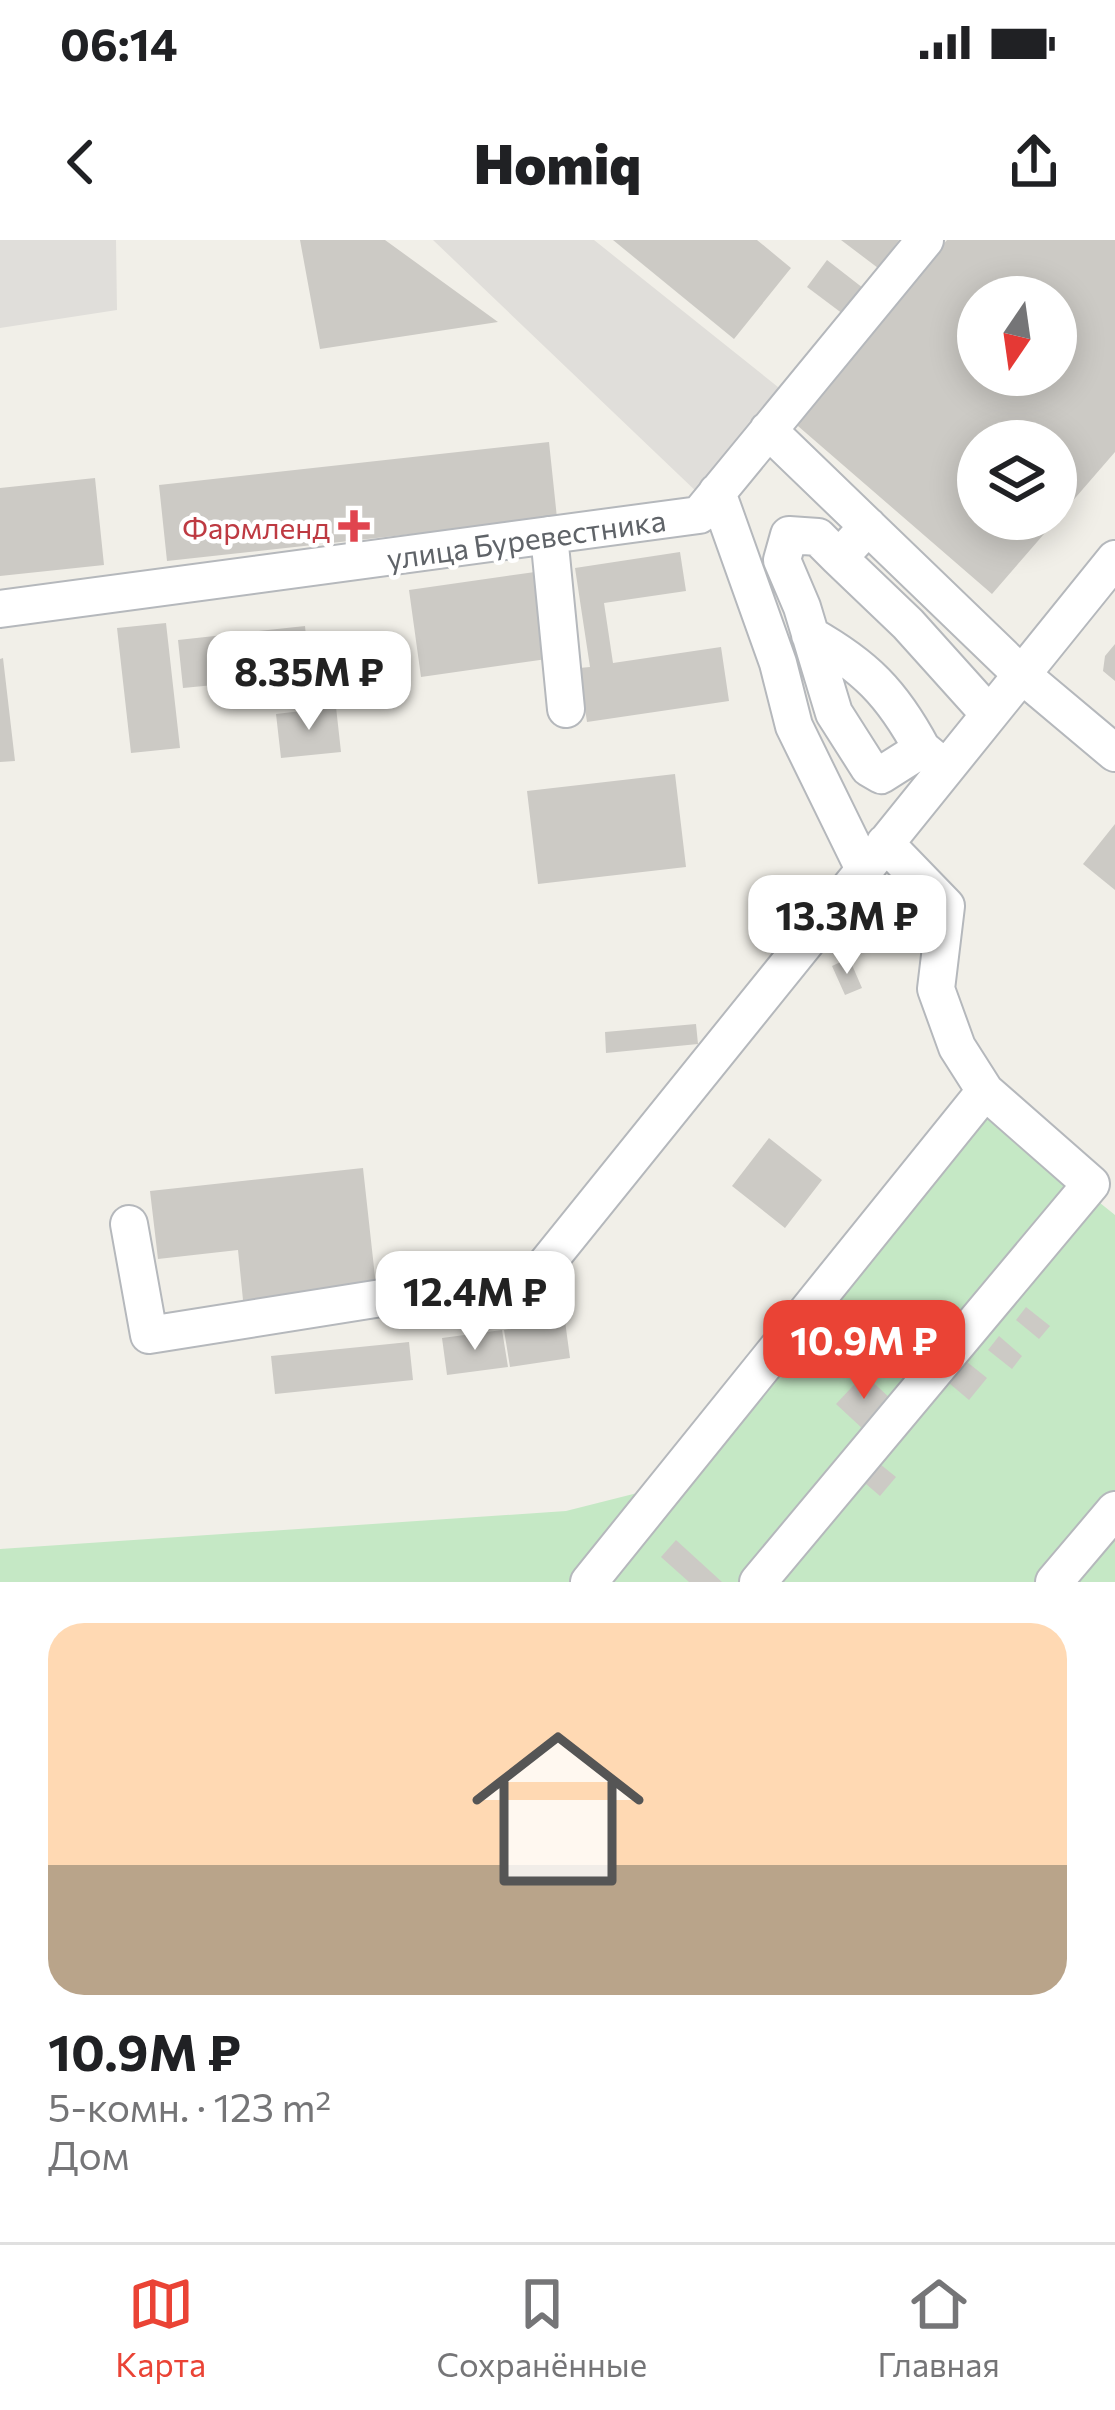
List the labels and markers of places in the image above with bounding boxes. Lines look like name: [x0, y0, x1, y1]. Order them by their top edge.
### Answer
place label: Фармленд: [182, 508, 330, 545]
marker: Фармленд: [341, 513, 367, 539]
pin: 8.35M ₽: [198, 631, 420, 733]
pin: 13.3M ₽: [736, 875, 958, 977]
pin: 12.4M ₽: [364, 1251, 586, 1353]
pin: 10.9M ₽: [753, 1300, 975, 1402]

